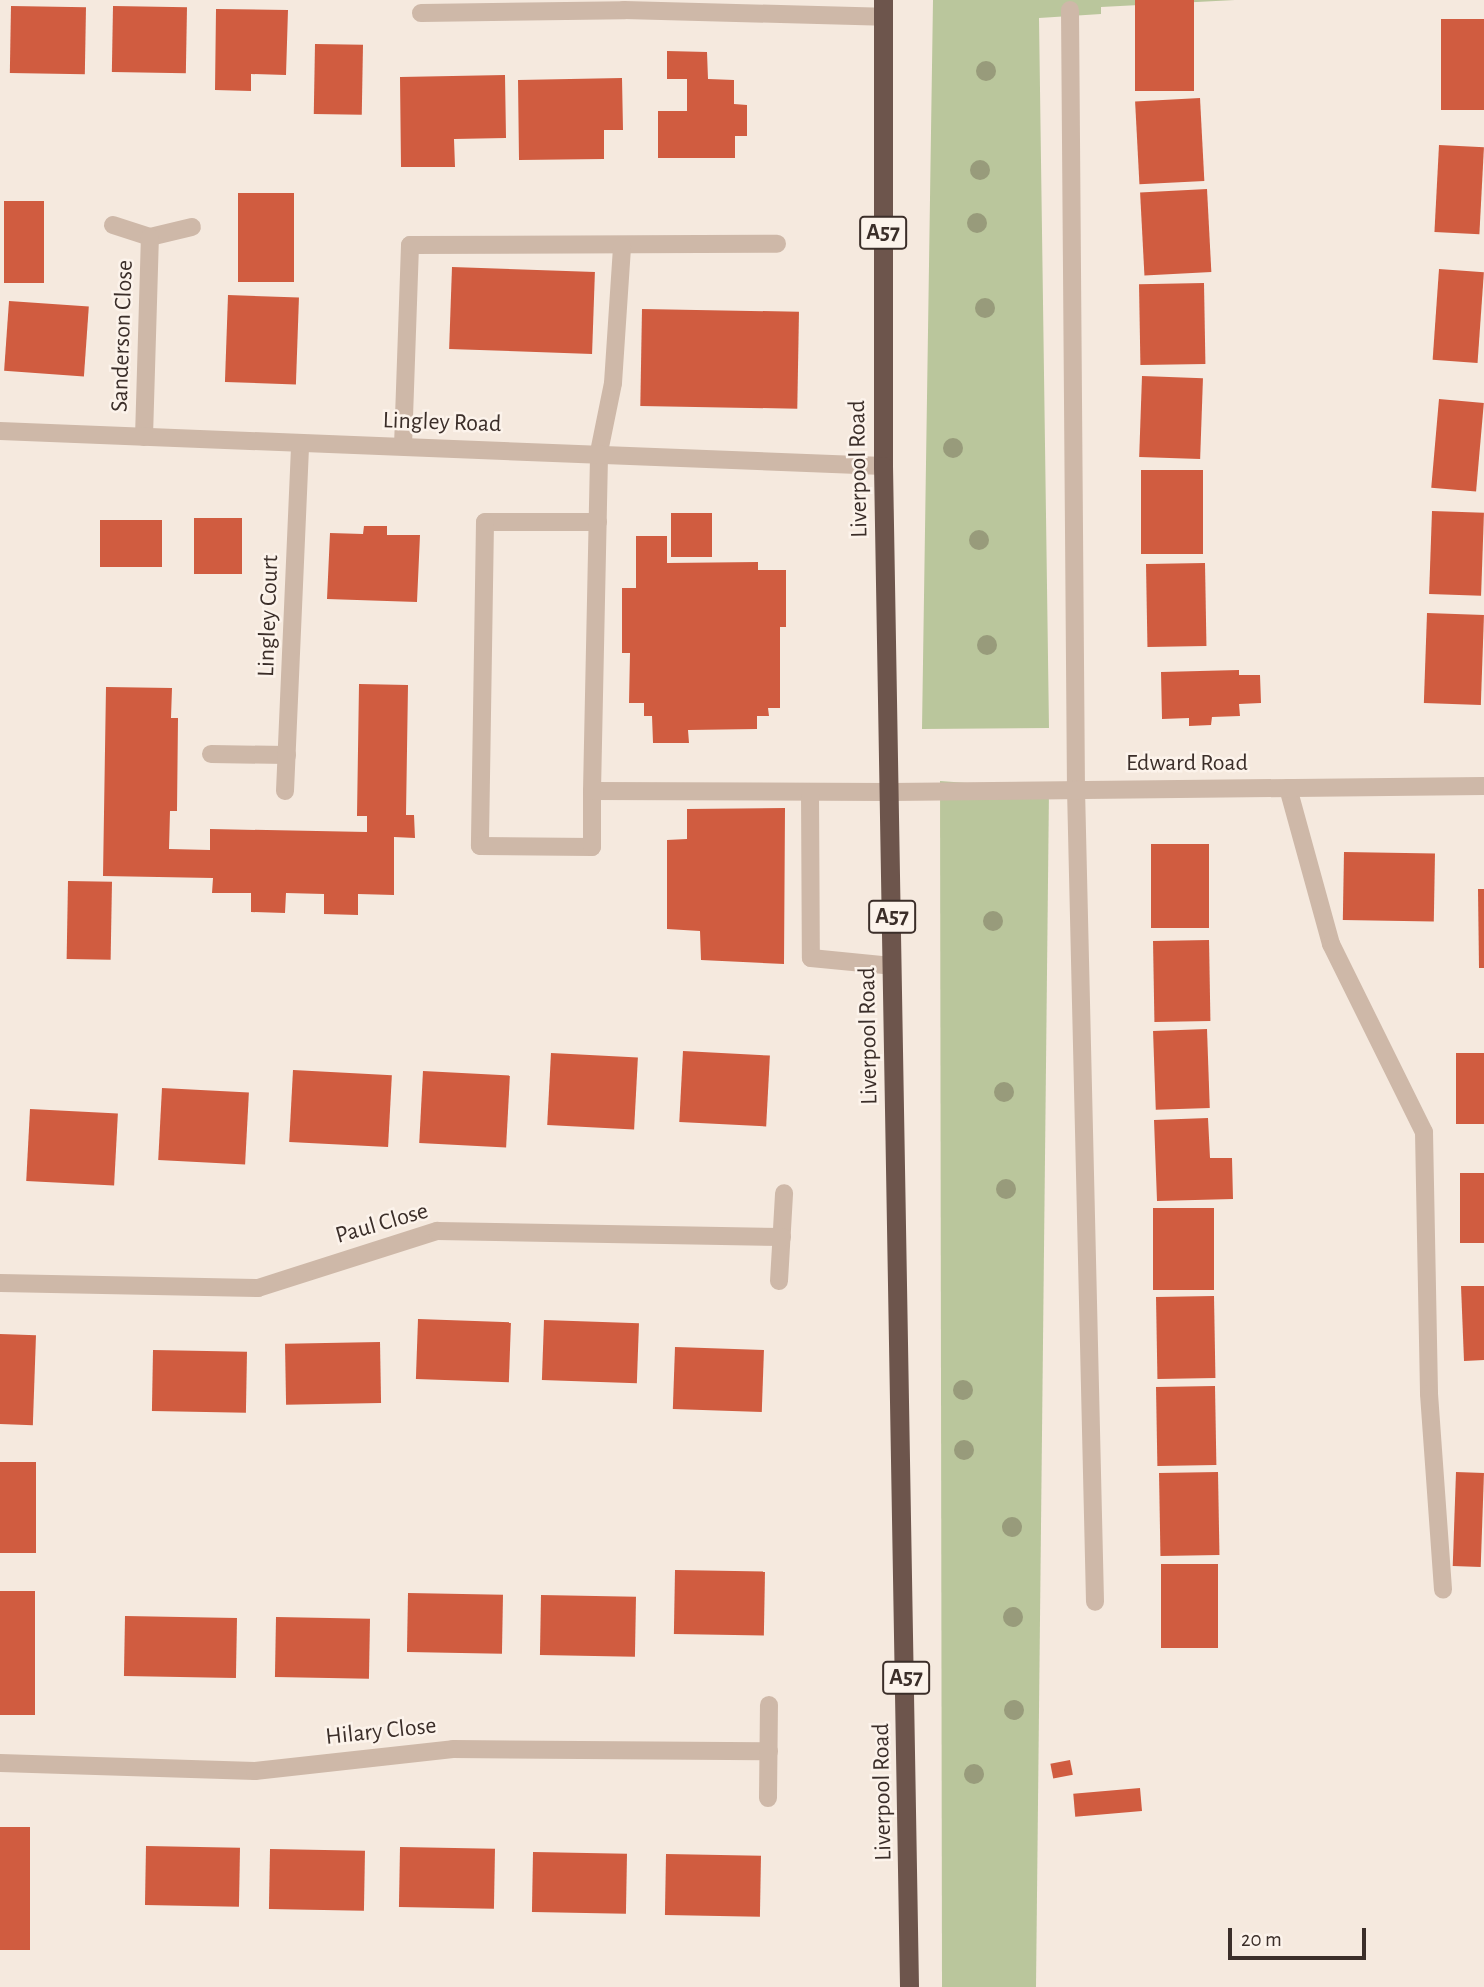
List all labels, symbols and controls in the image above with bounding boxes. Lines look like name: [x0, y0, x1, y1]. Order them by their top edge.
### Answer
road number: A57: [858, 214, 908, 252]
street label: Sanderson Close: [106, 259, 140, 413]
street label: Liverpool Road: [843, 400, 875, 538]
street label: Lingley Road: [382, 407, 502, 439]
street label: Lingley Court: [252, 554, 286, 678]
street label: Edward Road: [1126, 750, 1248, 778]
road number: A57: [868, 898, 917, 936]
street label: Liverpool Road: [853, 967, 885, 1105]
street label: Paul Close: [332, 1197, 432, 1251]
road number: A57: [881, 1658, 930, 1698]
street label: Hilary Close: [324, 1712, 438, 1752]
street label: Liverpool Road: [867, 1723, 899, 1861]
scale bar: [1232, 1913, 1370, 1957]
text: 20 m: [1241, 1929, 1282, 1950]

